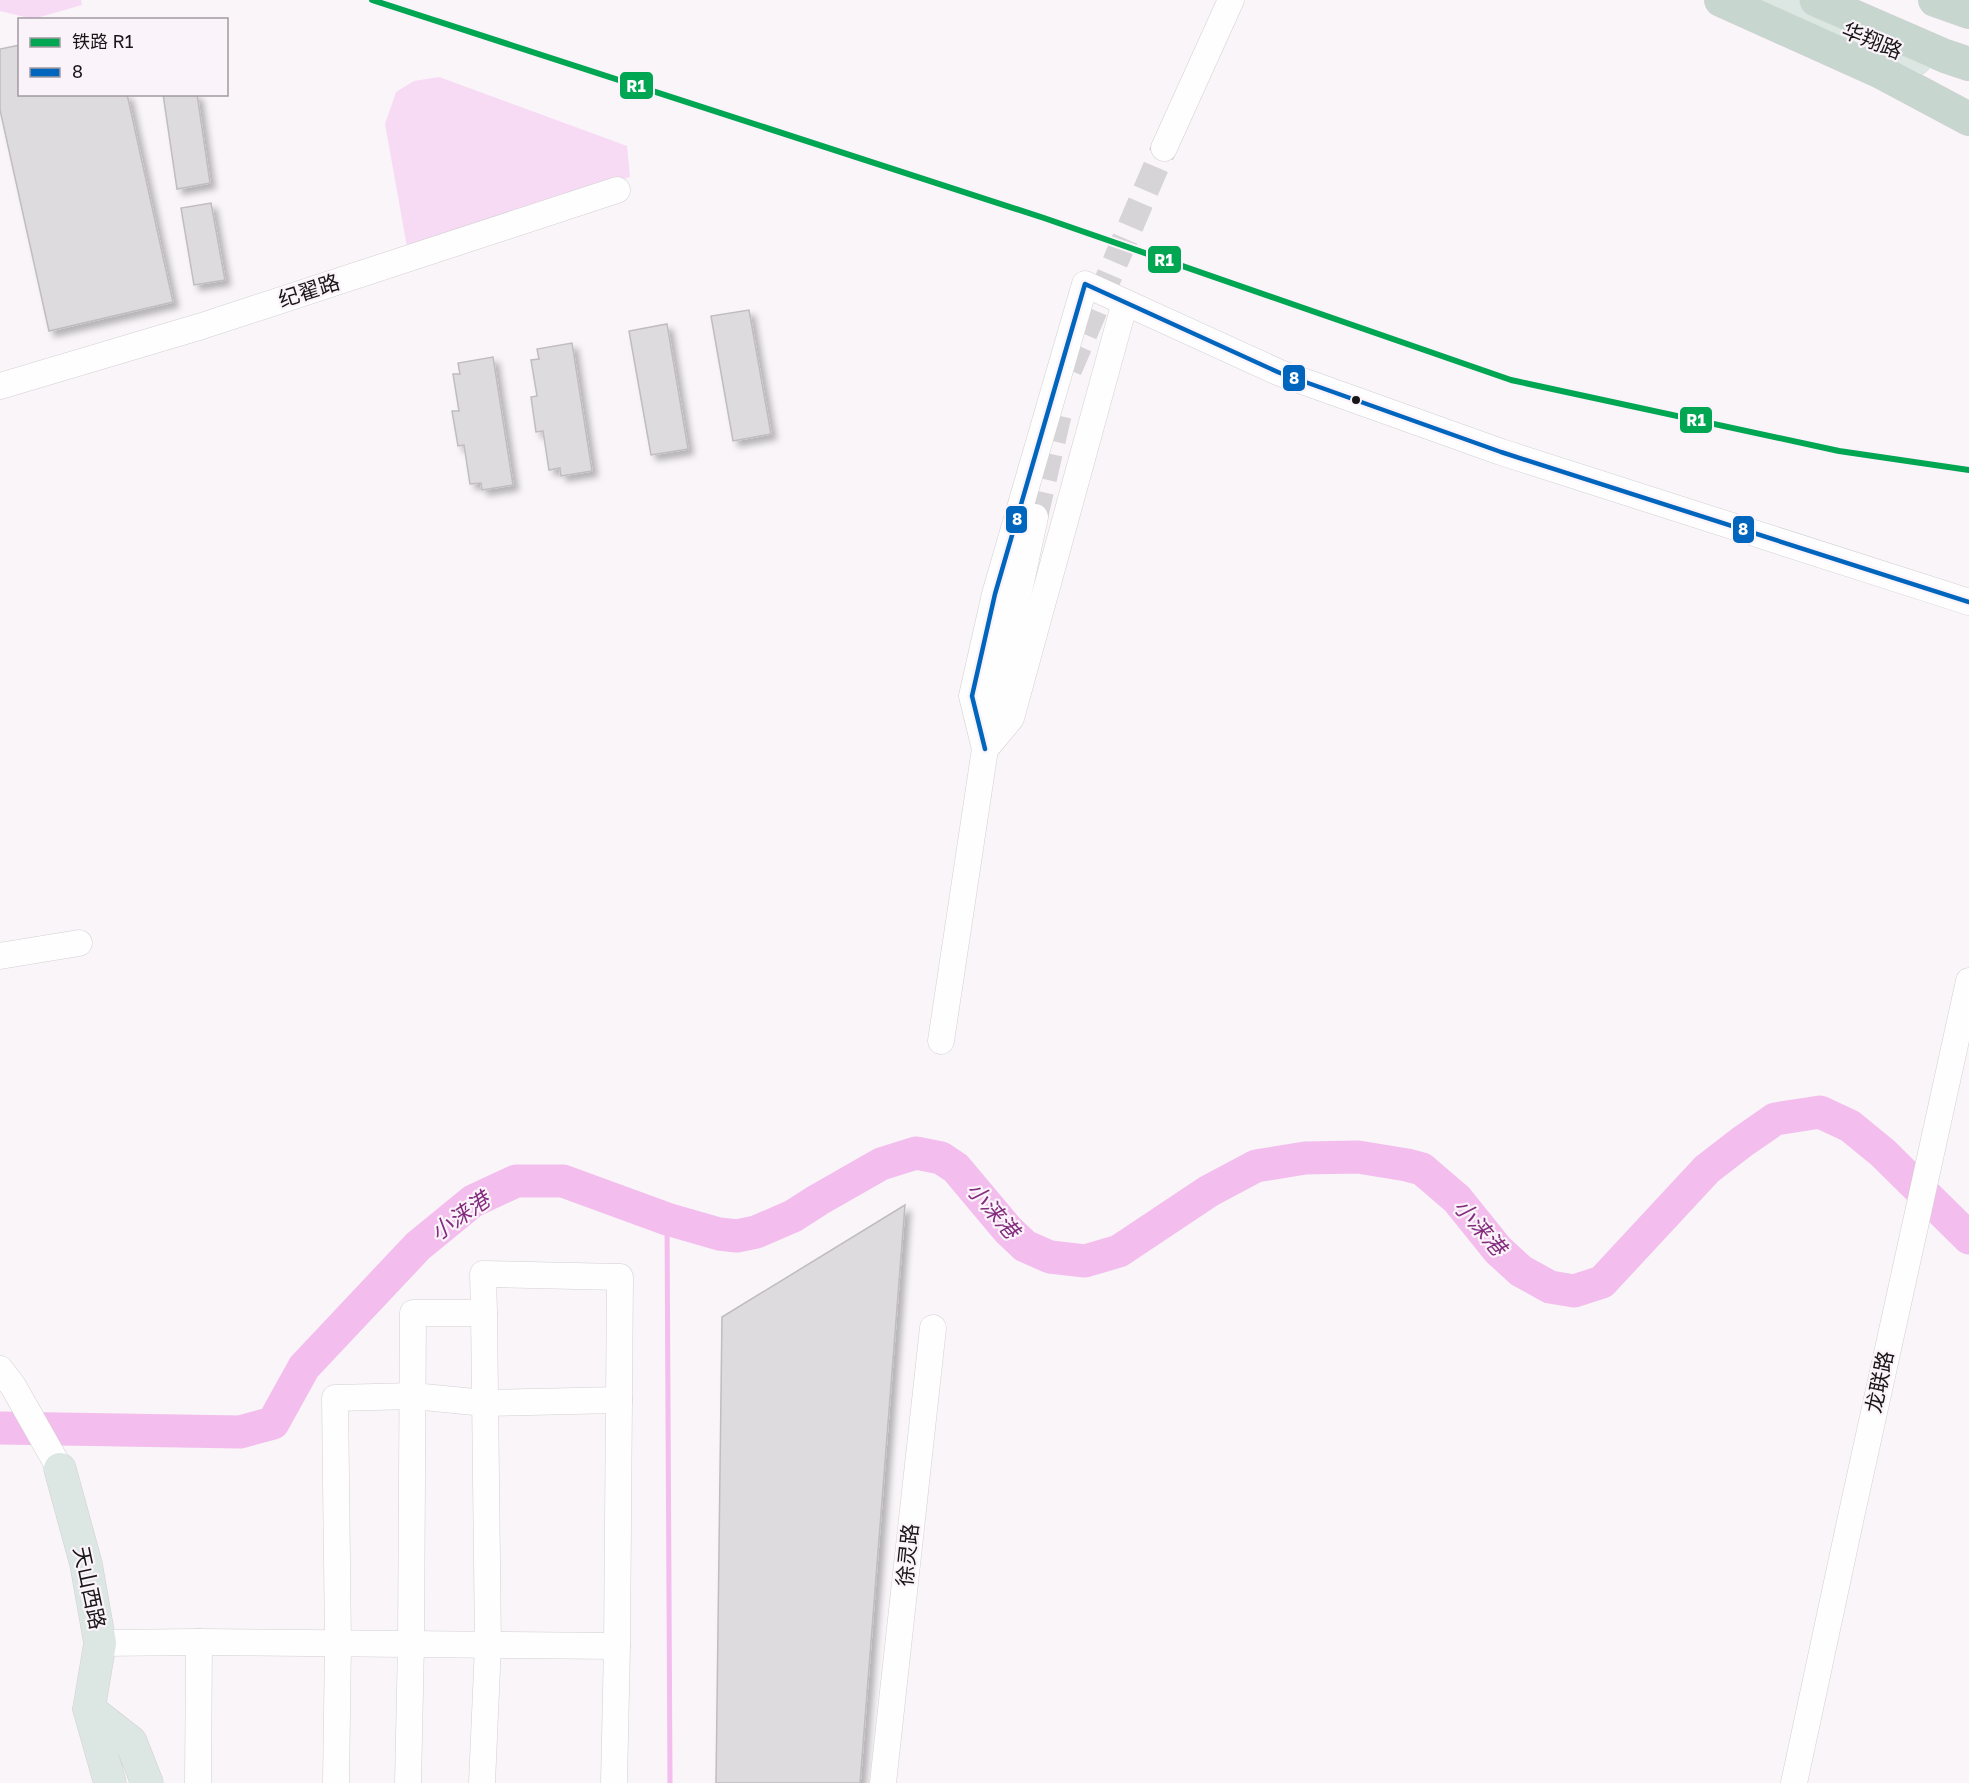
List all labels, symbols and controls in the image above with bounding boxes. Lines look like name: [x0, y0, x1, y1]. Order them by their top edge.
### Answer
street label: 华翔路: [1838, 16, 1906, 64]
legend: [18, 18, 228, 96]
text: 铁路 R1: [72, 30, 134, 52]
text: 8: [72, 60, 83, 82]
line badge: R1: [619, 71, 654, 100]
text: R1: [626, 76, 646, 96]
line badge: R1: [1147, 245, 1182, 274]
text: R1: [1154, 250, 1174, 270]
street label: 纪翟路: [275, 268, 343, 312]
line badge: 8: [1282, 364, 1306, 392]
text: 8: [1289, 368, 1299, 388]
unlabelled marker: [1350, 394, 1362, 406]
line badge: R1: [1679, 406, 1713, 434]
text: R1: [1686, 410, 1706, 430]
line badge: 8: [1005, 505, 1028, 534]
text: 8: [1012, 509, 1022, 529]
line badge: 8: [1732, 515, 1755, 544]
text: 8: [1738, 519, 1748, 539]
water label: 小涞港: [962, 1176, 1027, 1246]
water label: 小涞港: [425, 1184, 497, 1246]
water label: 小涞港: [1449, 1193, 1514, 1263]
street label: 龙联路: [1860, 1348, 1898, 1415]
street label: 徐灵路: [891, 1522, 923, 1588]
street label: 天山西路: [69, 1544, 111, 1632]

